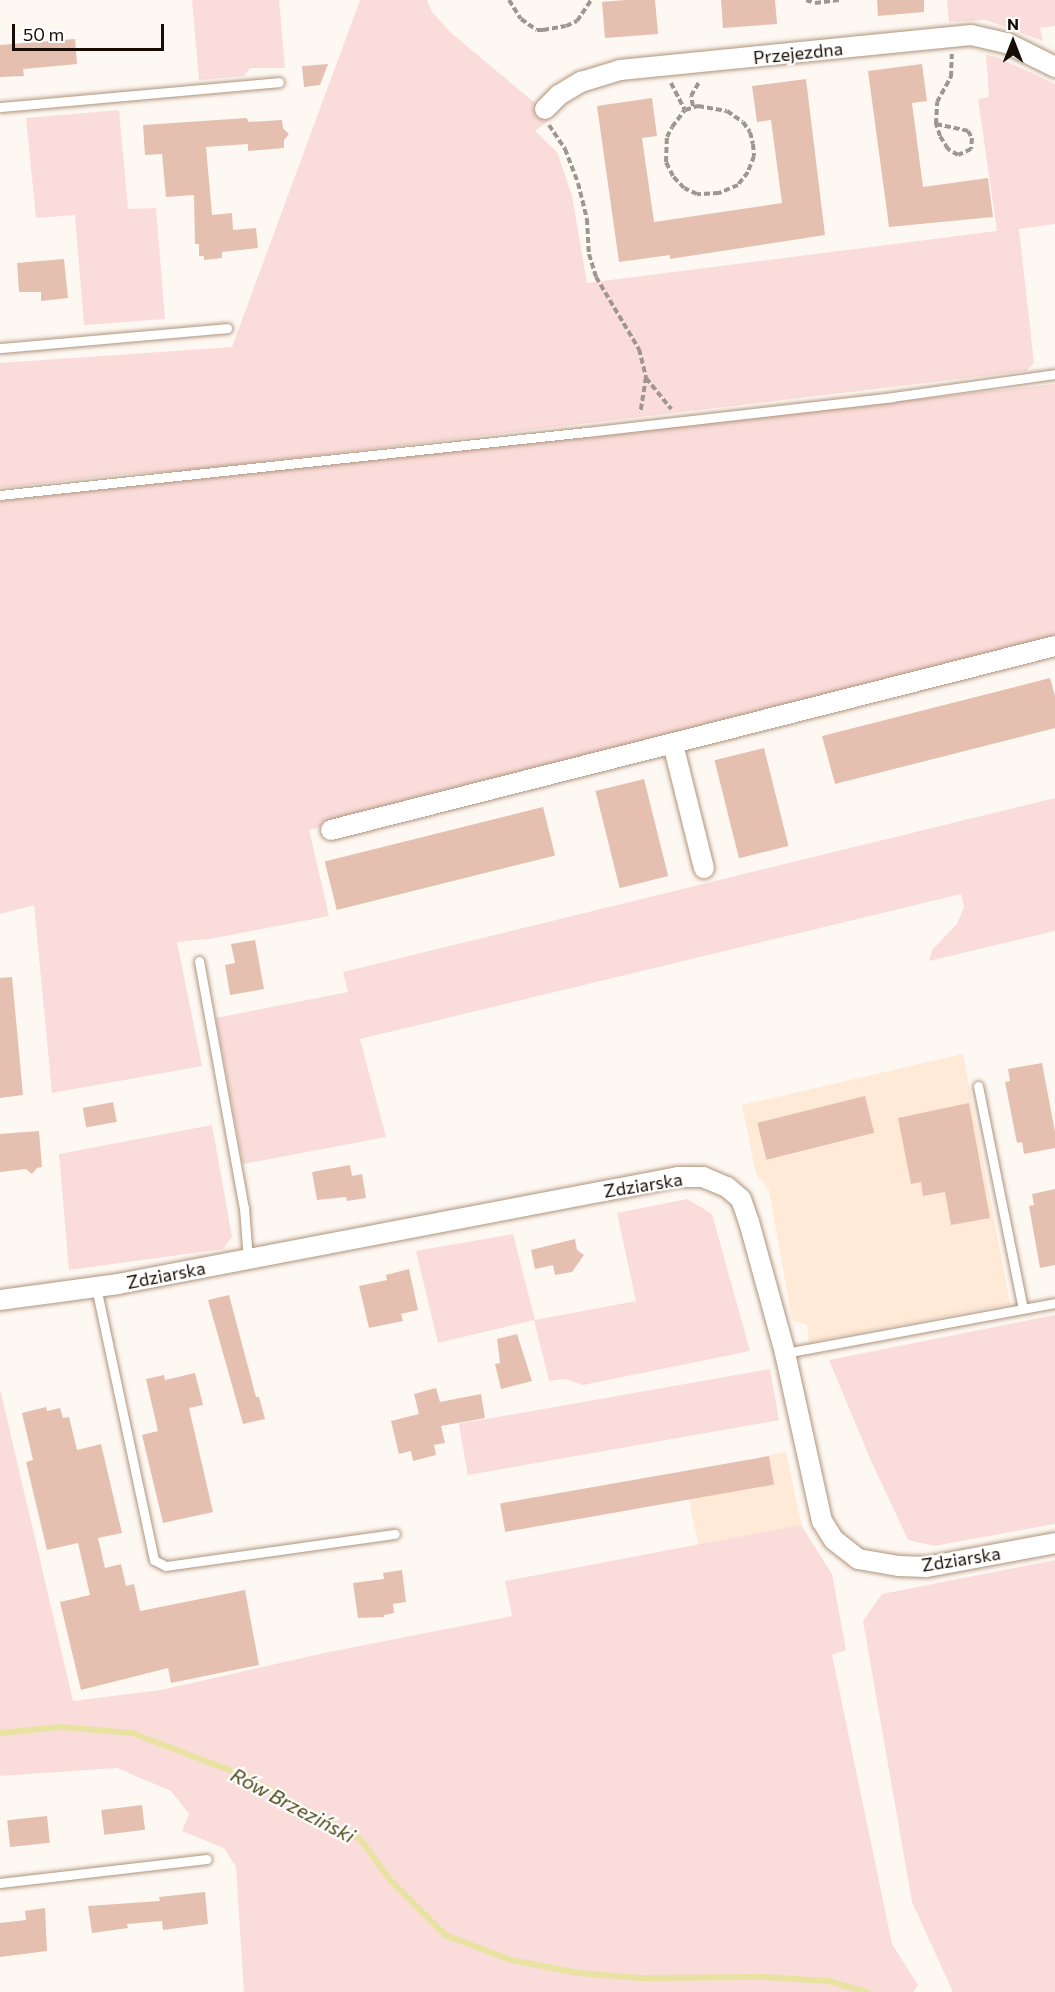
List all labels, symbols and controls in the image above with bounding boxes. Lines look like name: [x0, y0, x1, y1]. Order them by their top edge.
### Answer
scale bar: [15, 12, 166, 50]
north arrow: [983, 12, 1043, 72]
text: N: [1007, 14, 1019, 33]
text: 50 m: [23, 23, 64, 45]
street label: Przejezdna: [752, 38, 844, 68]
street label: Zdziarska: [602, 1168, 684, 1202]
street label: Zdziarska: [125, 1257, 207, 1293]
street label: Zdziarska: [920, 1542, 1002, 1576]
water label: Rów Brzeziński: [227, 1762, 359, 1848]

